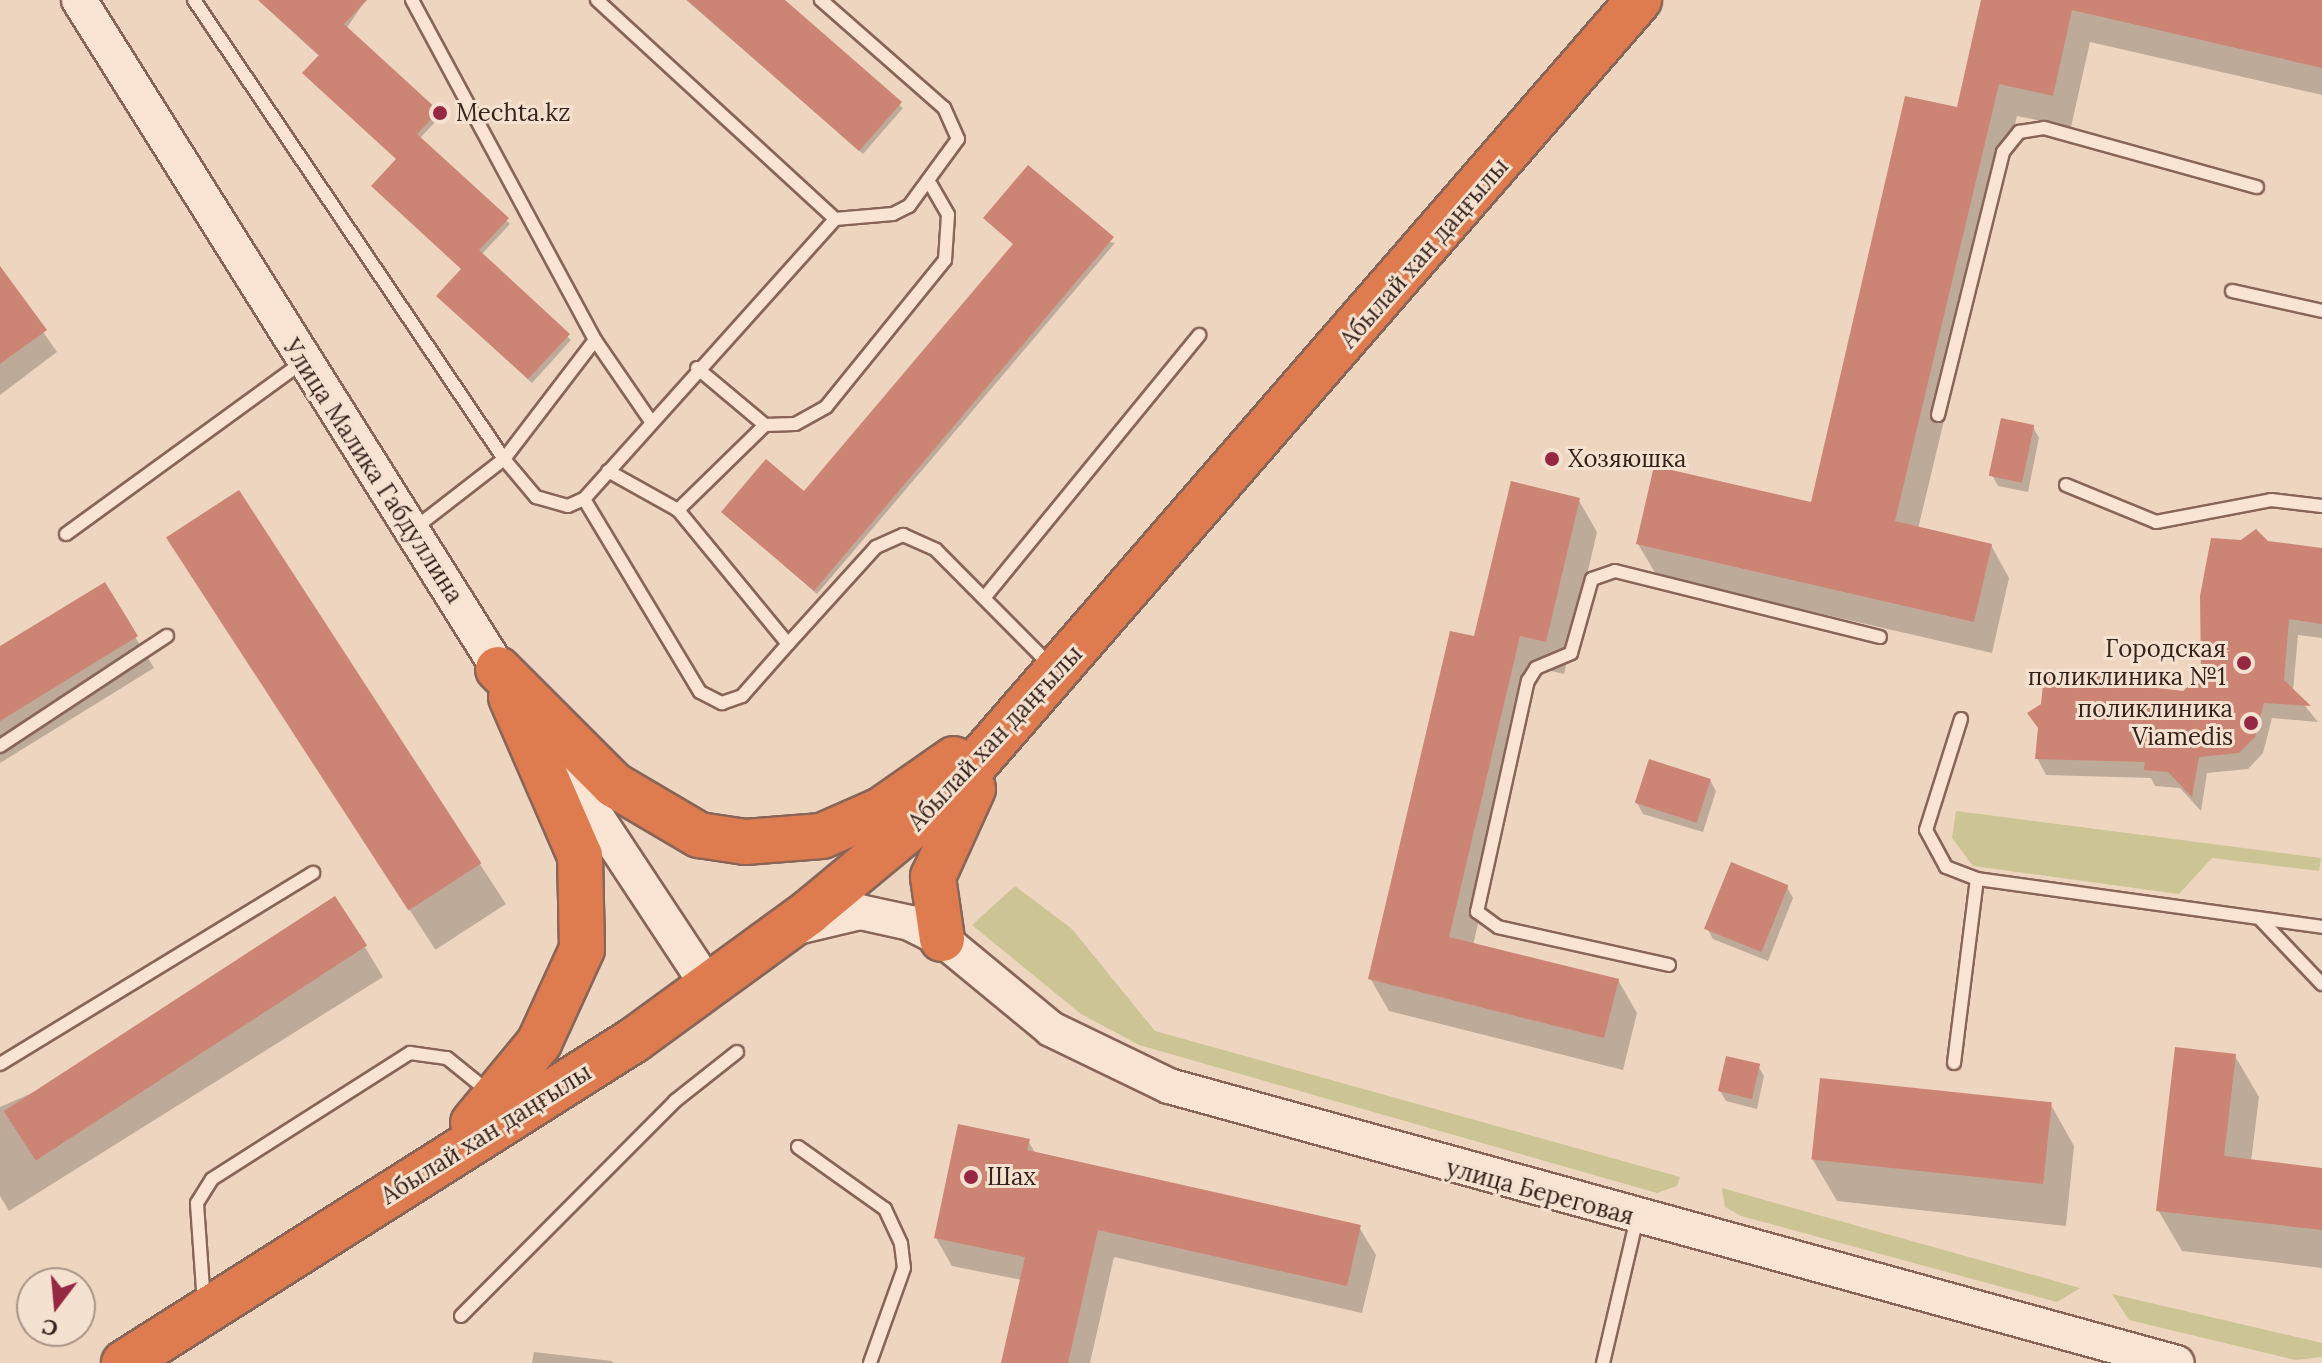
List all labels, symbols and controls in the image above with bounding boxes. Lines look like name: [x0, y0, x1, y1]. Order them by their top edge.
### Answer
place label: Mechta.kz: [456, 99, 570, 127]
marker: Mechta.kz: [431, 104, 449, 122]
street label: Абылай хан даңғылы: [1334, 152, 1514, 354]
street label: Улица Малика Габдуллина: [277, 334, 469, 608]
place label: Хозяюшка: [1568, 445, 1686, 473]
marker: Хозяюшка: [1543, 450, 1561, 468]
place label: Городская поликлиника №1: [2028, 635, 2226, 691]
street label: Абылай хан даңғылы: [902, 640, 1088, 836]
marker: Городская поликлиника №1: [2233, 652, 2255, 674]
place label: поликлиника Viamedis: [2078, 695, 2233, 751]
marker: поликлиника Viamedis: [2240, 712, 2262, 734]
street label: Абылай хан даңғылы: [376, 1058, 596, 1210]
street label: улица Береговая: [1443, 1153, 1637, 1231]
place label: Шах: [987, 1163, 1036, 1191]
marker: Шах: [962, 1168, 980, 1186]
north arrow: [16, 1267, 96, 1347]
text: С: [39, 1313, 61, 1344]

